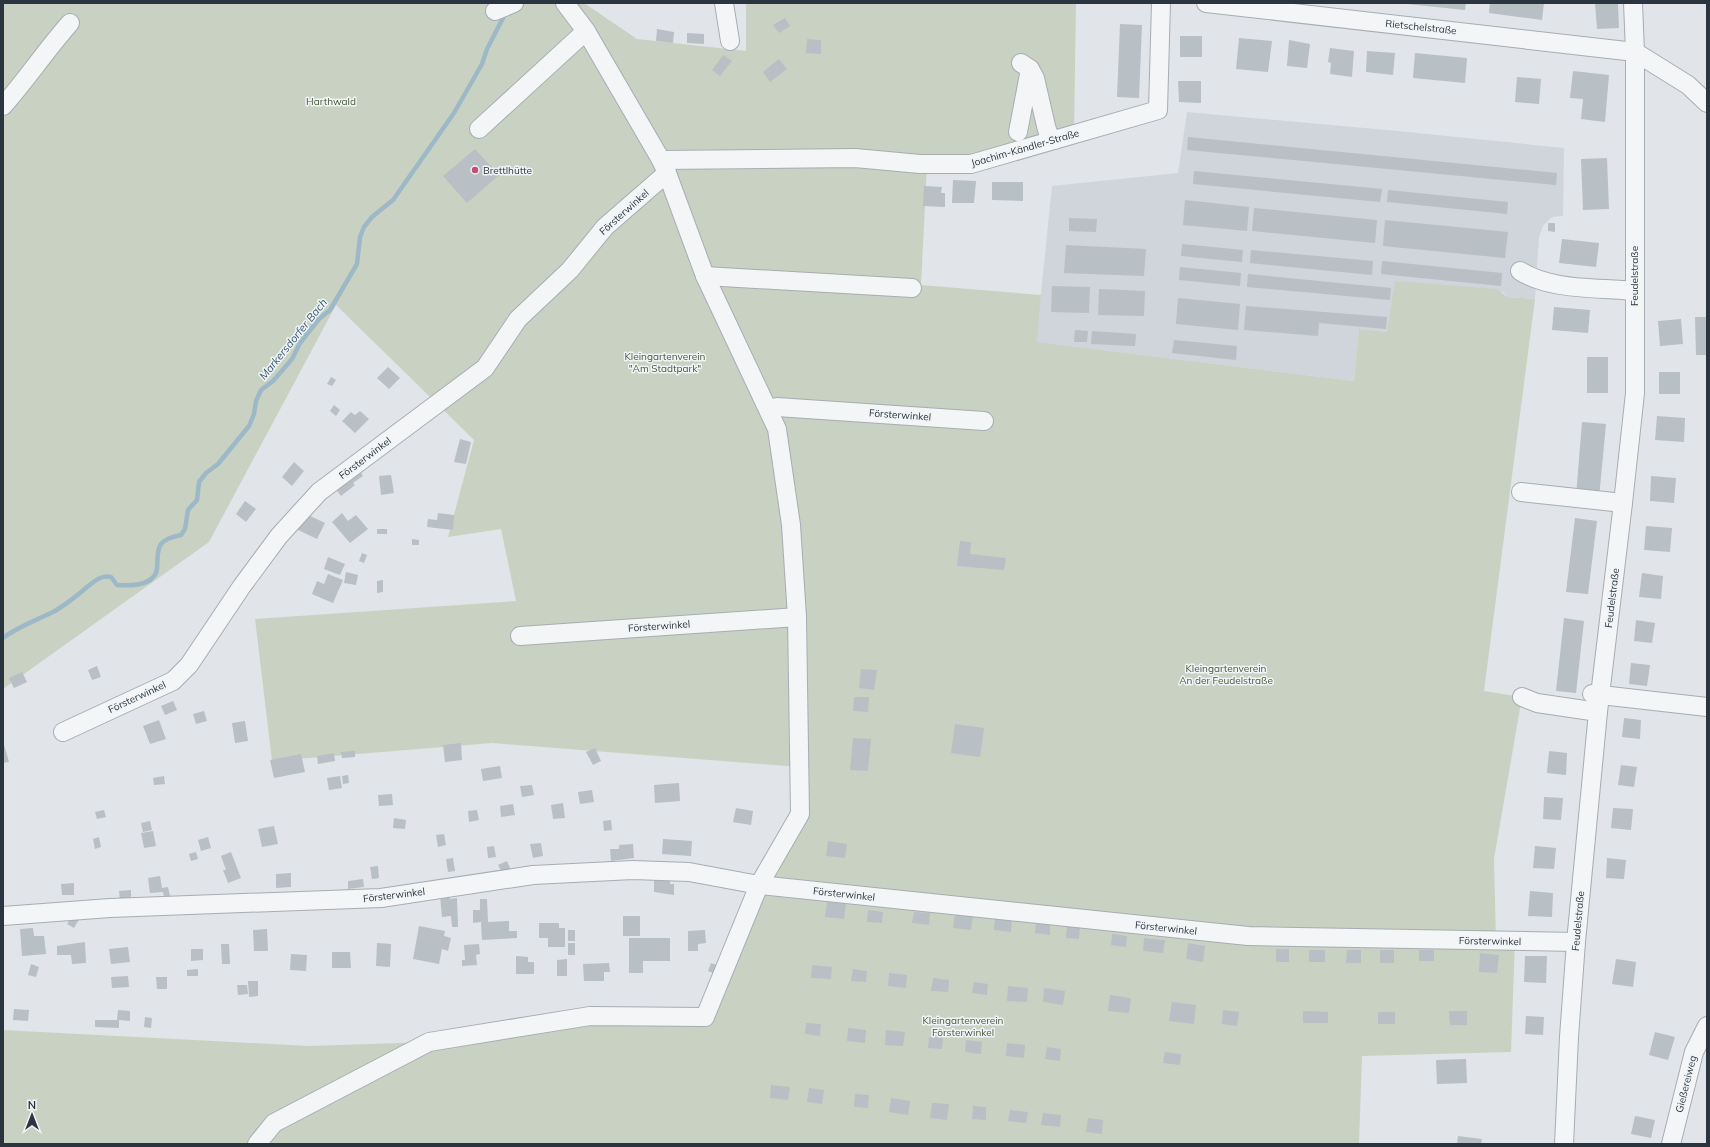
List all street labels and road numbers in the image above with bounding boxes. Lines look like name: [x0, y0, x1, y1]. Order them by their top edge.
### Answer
street label: Rietschelstraße: [1385, 17, 1457, 37]
street label: Joachim-Kändler-Straße: [969, 126, 1081, 170]
street label: Försterwinkel: [597, 186, 651, 238]
street label: Feudelstraße: [1628, 246, 1641, 306]
street label: Försterwinkel: [869, 406, 931, 424]
street label: Försterwinkel: [336, 434, 394, 482]
street label: Feudelstraße: [1602, 567, 1622, 629]
street label: Försterwinkel: [628, 617, 690, 635]
street label: Försterwinkel: [106, 678, 168, 716]
street label: Försterwinkel: [812, 884, 876, 904]
street label: Försterwinkel: [362, 885, 426, 905]
street label: Feudelstraße: [1569, 890, 1587, 952]
street label: Försterwinkel: [1134, 918, 1198, 938]
street label: Försterwinkel: [1459, 934, 1521, 948]
street label: Gießereiweg: [1673, 1054, 1699, 1114]

